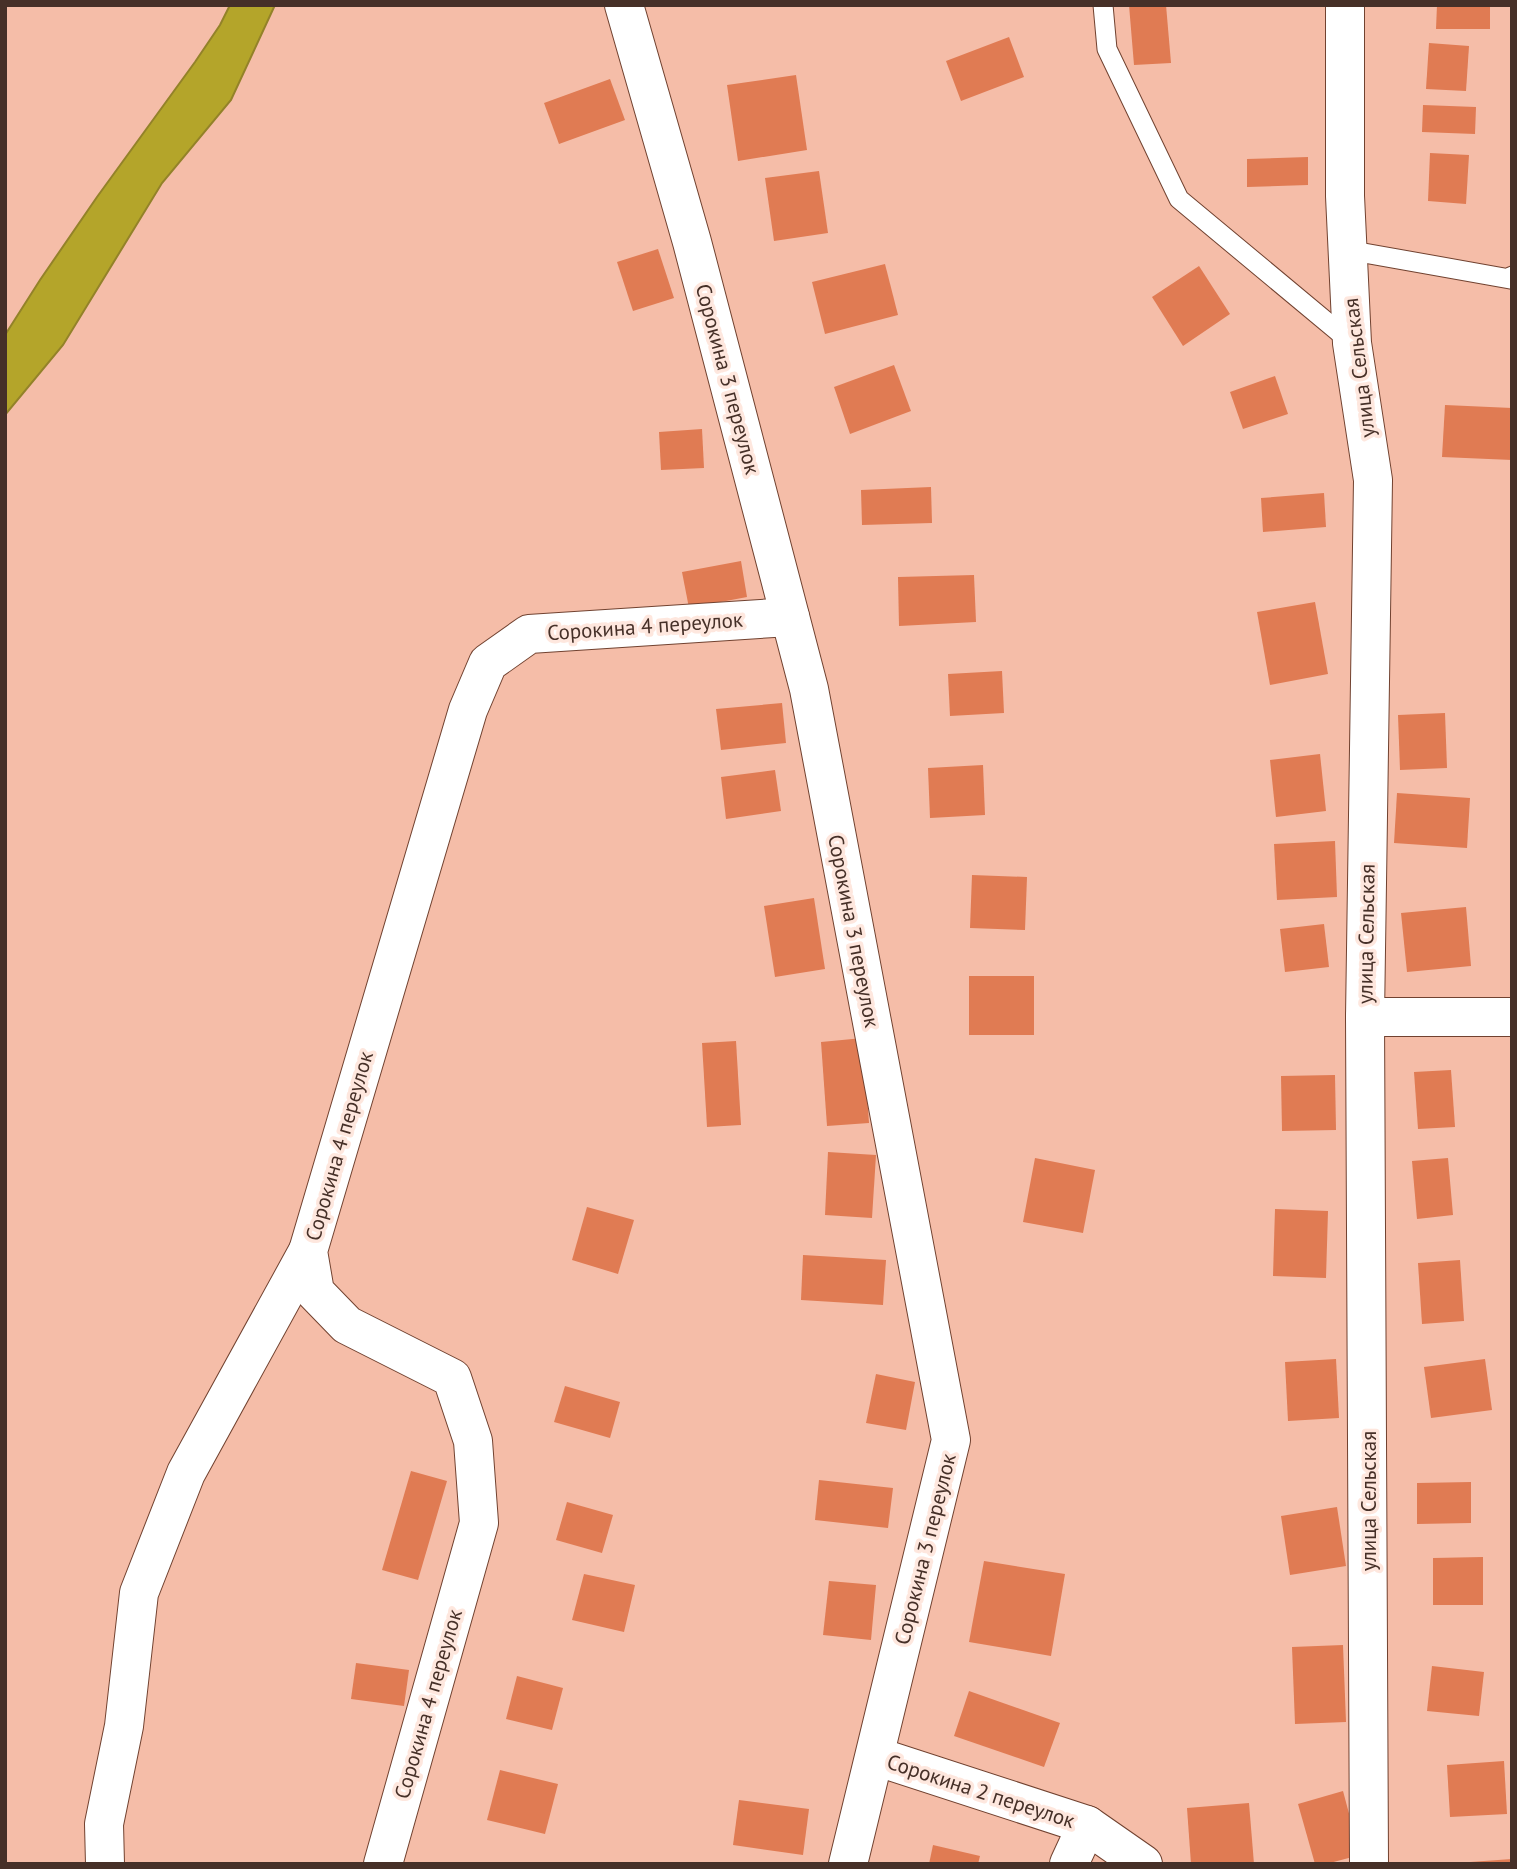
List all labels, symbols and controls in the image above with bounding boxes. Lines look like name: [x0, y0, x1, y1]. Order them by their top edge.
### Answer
street label: Сорокина 3 переулок: [690, 281, 766, 477]
street label: улица Сельская: [1337, 297, 1381, 439]
street label: Сорокина 4 переулок: [546, 606, 744, 646]
street label: Сорокина 3 переулок: [822, 832, 886, 1030]
street label: улица Сельская: [1351, 864, 1381, 1004]
street label: Сорокина 4 переулок: [299, 1048, 379, 1244]
street label: улица Сельская: [1355, 1431, 1382, 1571]
street label: Сорокина 3 переулок: [888, 1451, 962, 1647]
street label: Сорокина 4 переулок: [388, 1606, 468, 1802]
street label: Сорокина 2 переулок: [884, 1748, 1078, 1834]

